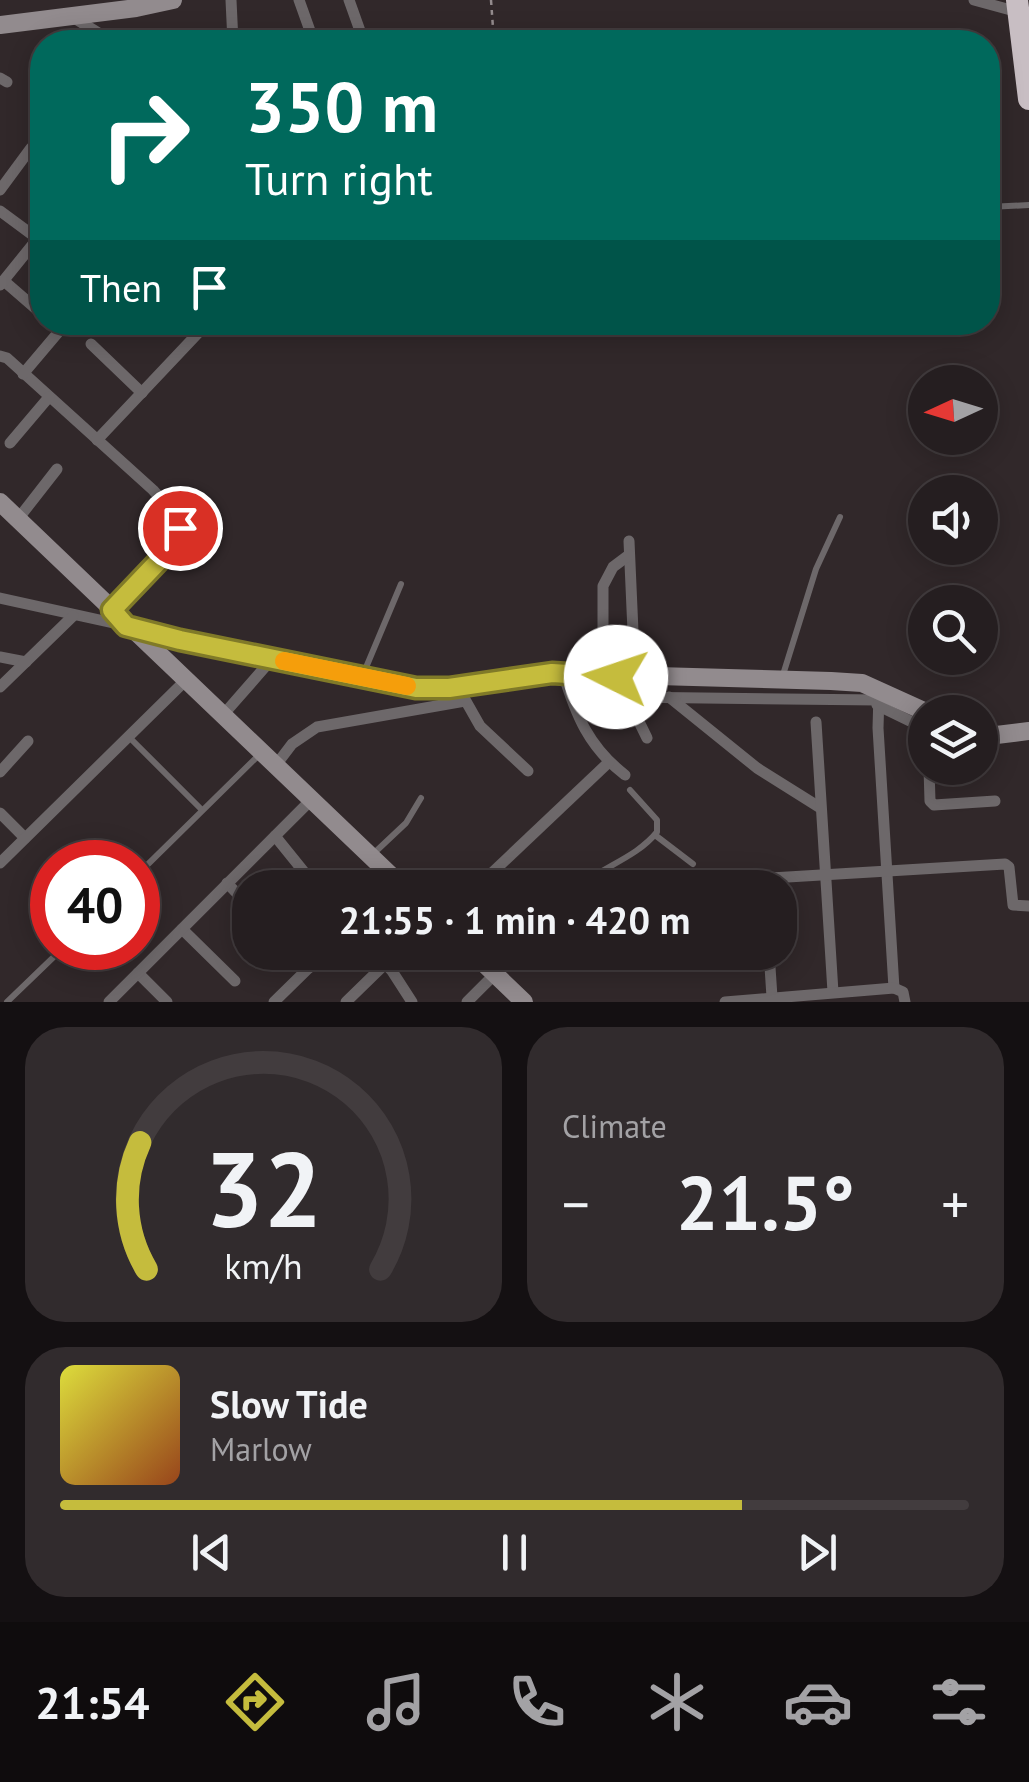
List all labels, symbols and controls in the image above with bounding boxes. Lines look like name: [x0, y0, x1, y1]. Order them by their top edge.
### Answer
text: 350 m: [245, 61, 438, 151]
icon: right: [80, 70, 210, 200]
text: Turn right: [245, 149, 433, 207]
icon: arrive: [182, 260, 237, 315]
text: Then: [80, 263, 162, 312]
north arrow: [908, 365, 998, 455]
map controls: [908, 365, 998, 785]
button: sound: [908, 475, 998, 565]
pin: [138, 486, 223, 571]
icon: arrive: [153, 501, 208, 556]
button: search: [908, 585, 998, 675]
position arrow: [564, 625, 668, 729]
button: layers: [908, 695, 998, 785]
speed limit sign: 40: [30, 840, 160, 970]
text: 21:55 · 1 min · 420 m: [339, 895, 690, 944]
text: Climate: [562, 1105, 667, 1147]
text: 32: [205, 1121, 322, 1256]
text: 21.5°: [676, 1154, 855, 1251]
text: −: [562, 1168, 590, 1239]
text: +: [941, 1168, 969, 1239]
text: km/h: [224, 1243, 303, 1289]
text: Slow Tide: [210, 1379, 368, 1428]
text: Marlow: [210, 1428, 312, 1470]
icon: previous: [184, 1525, 239, 1580]
icon: pause: [487, 1525, 542, 1580]
icon: next: [790, 1525, 845, 1580]
icon: directions: [220, 1667, 290, 1737]
icon: music: [361, 1667, 431, 1737]
icon: phone: [502, 1667, 572, 1737]
icon: climate: [642, 1667, 712, 1737]
icon: car: [783, 1667, 853, 1737]
icon: filters: [924, 1667, 994, 1737]
text: 21:54: [35, 1673, 150, 1731]

